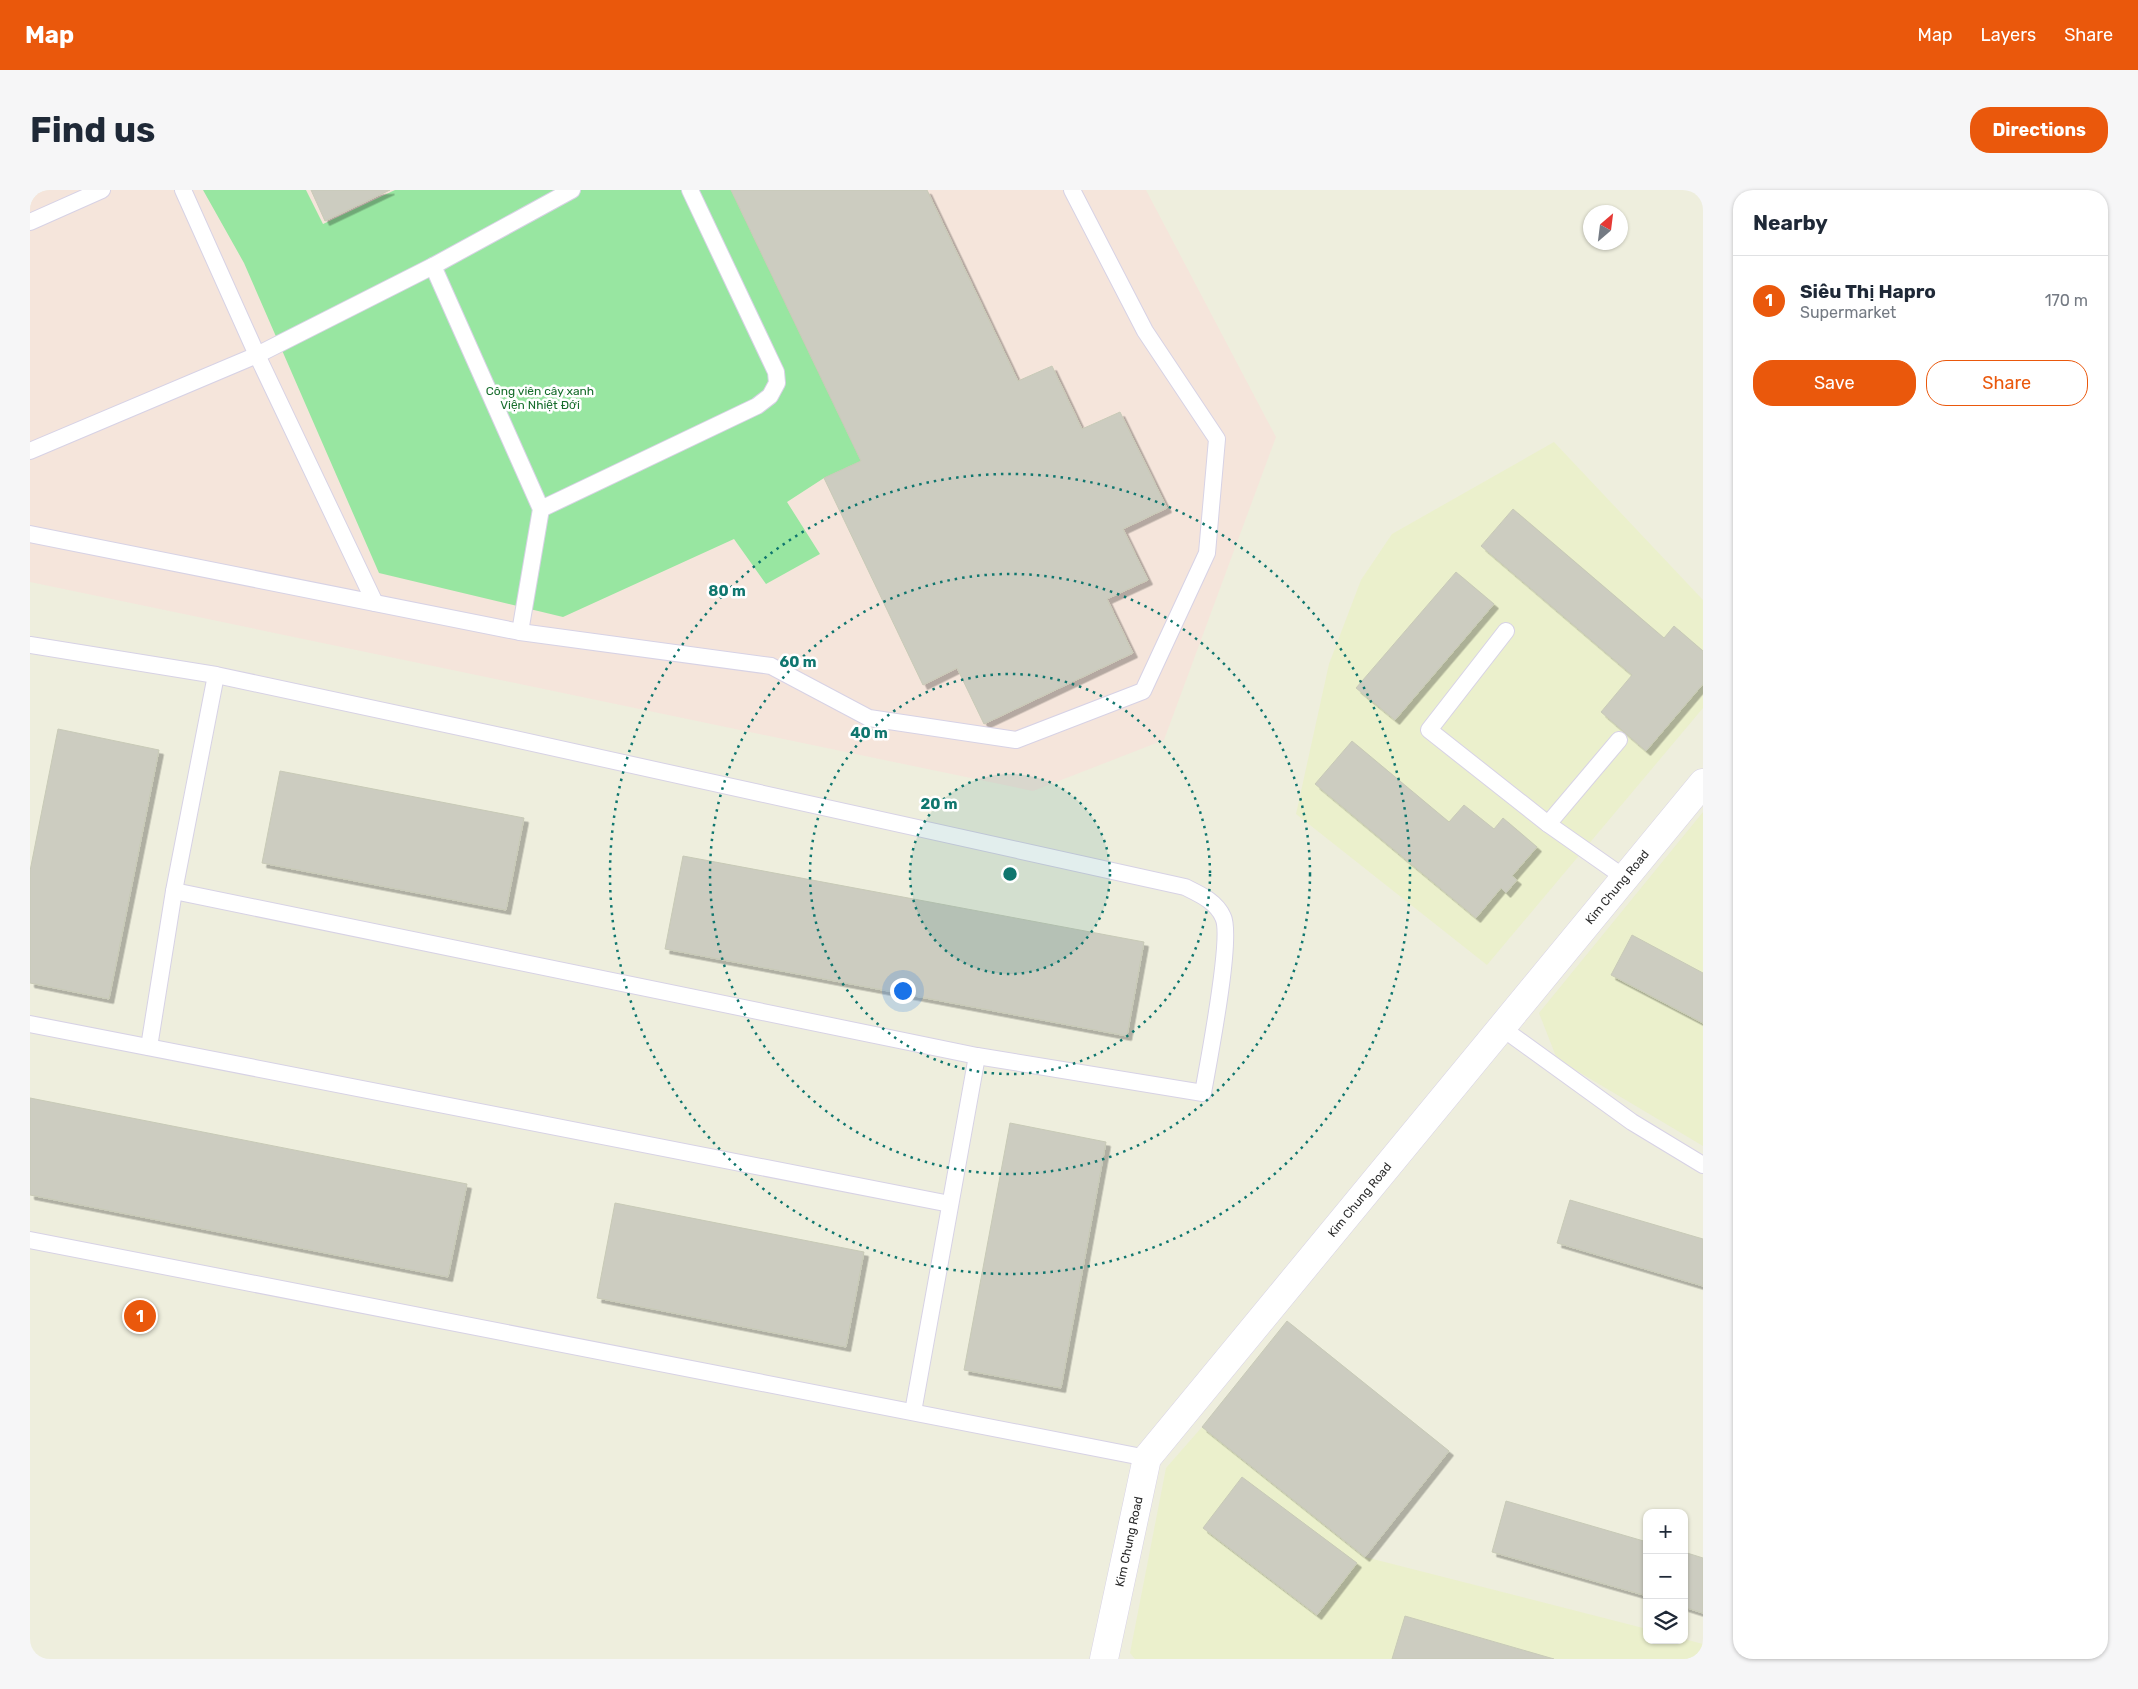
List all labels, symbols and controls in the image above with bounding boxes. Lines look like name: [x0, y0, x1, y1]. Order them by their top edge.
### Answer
text: Map: [25, 21, 74, 49]
text: Map: [1918, 24, 1953, 46]
text: Layers: [1981, 24, 2036, 46]
text: Share: [2064, 24, 2113, 46]
button: Directions: [1970, 107, 2108, 153]
text: Find us: [30, 109, 155, 151]
north arrow: [1583, 205, 1628, 250]
text: Nearby: [1753, 210, 1828, 235]
text: Siêu Thị Hapro: [1800, 280, 1936, 303]
text: 1: [1765, 291, 1773, 310]
text: 170 m: [2045, 291, 2088, 310]
text: Supermarket: [1800, 303, 1896, 322]
button: Save: [1753, 360, 1916, 406]
button: Share: [1926, 360, 2088, 406]
park label: Công viên cây xanh Viện Nhiệt Đới: [486, 384, 594, 412]
text: 80 m: [708, 582, 746, 600]
text: 60 m: [780, 653, 816, 671]
text: 40 m: [850, 724, 888, 742]
text: 20 m: [921, 795, 957, 813]
street label: Kim Chung Road: [1582, 847, 1652, 927]
centre of rings: [1001, 865, 1019, 883]
your location: [890, 978, 916, 1004]
street label: Kim Chung Road: [1325, 1160, 1394, 1240]
pin: 1: [124, 1297, 156, 1335]
street label: Kim Chung Road: [1113, 1495, 1146, 1588]
map controls: [1643, 1509, 1688, 1644]
button: +: [1643, 1509, 1688, 1554]
button: −: [1643, 1554, 1688, 1599]
button: layers: [1643, 1599, 1688, 1644]

